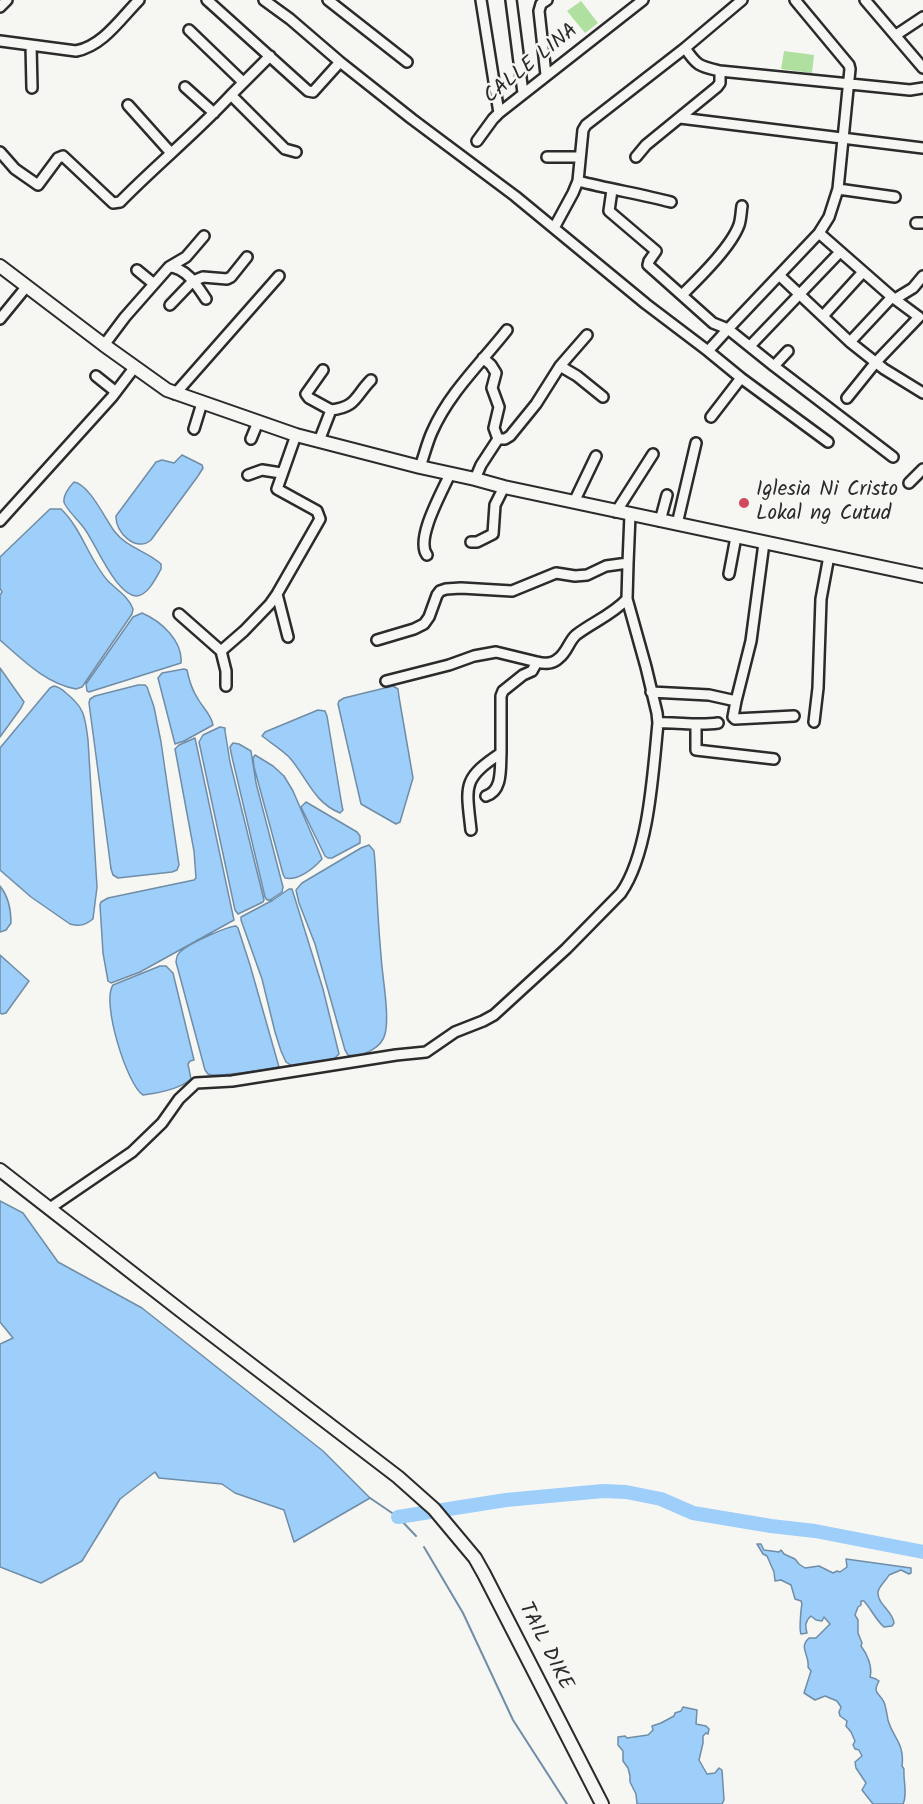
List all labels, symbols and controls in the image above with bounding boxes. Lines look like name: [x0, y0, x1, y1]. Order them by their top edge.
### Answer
street label: CALLE LINA: [480, 19, 584, 111]
place label: Iglesia Ni Cristo Lokal ng Cutud: [756, 478, 898, 528]
marker: Iglesia Ni Cristo Lokal ng Cutud: [737, 496, 751, 510]
street label: TAIL DIKE: [511, 1599, 577, 1695]

